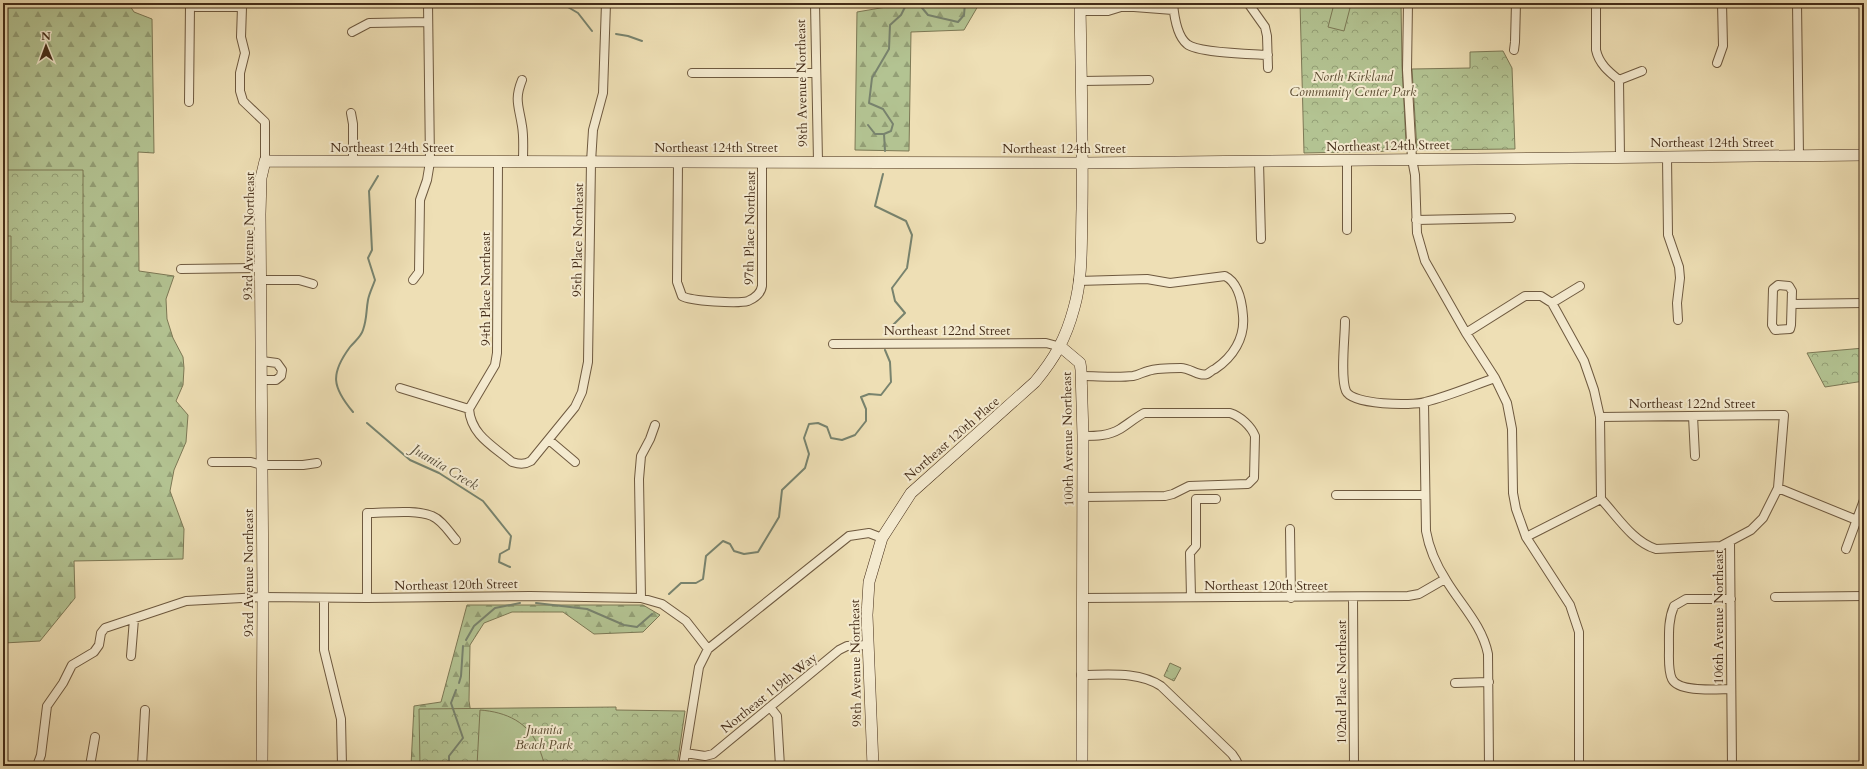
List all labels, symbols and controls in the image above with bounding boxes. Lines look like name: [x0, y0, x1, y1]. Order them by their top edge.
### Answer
street label: 98th Avenue Northeast: [792, 19, 812, 147]
north arrow: [26, 26, 66, 66]
text: N: [41, 29, 51, 44]
park label: North Kirkland Community Center Park: [1290, 68, 1417, 101]
street label: Northeast 124th Street: [1650, 134, 1774, 152]
street label: Northeast 124th Street: [1326, 136, 1450, 156]
street label: Northeast 124th Street: [330, 139, 454, 157]
street label: Northeast 124th Street: [654, 139, 778, 157]
street label: Northeast 124th Street: [1002, 140, 1126, 158]
street label: 97th Place Northeast: [740, 171, 760, 285]
street label: 93rd Avenue Northeast: [239, 172, 259, 300]
street label: 95th Place Northeast: [568, 183, 588, 297]
street label: 94th Place Northeast: [477, 232, 495, 346]
street label: Northeast 122nd Street: [884, 322, 1010, 340]
street label: 100th Avenue Northeast: [1058, 372, 1078, 506]
street label: Northeast 120th Place: [901, 393, 1004, 485]
street label: Northeast 122nd Street: [1629, 395, 1755, 413]
water label: Juanita Creek: [405, 438, 482, 495]
street label: 93rd Avenue Northeast: [240, 509, 258, 637]
street label: 106th Avenue Northeast: [1710, 550, 1728, 684]
street label: Northeast 120th Street: [394, 575, 518, 595]
street label: Northeast 120th Street: [1204, 577, 1328, 595]
street label: 98th Avenue Northeast: [846, 599, 866, 727]
street label: 102nd Place Northeast: [1333, 620, 1351, 744]
street label: Northeast 119th Way: [717, 648, 821, 737]
park label: Juanita Beach Park: [515, 721, 573, 754]

